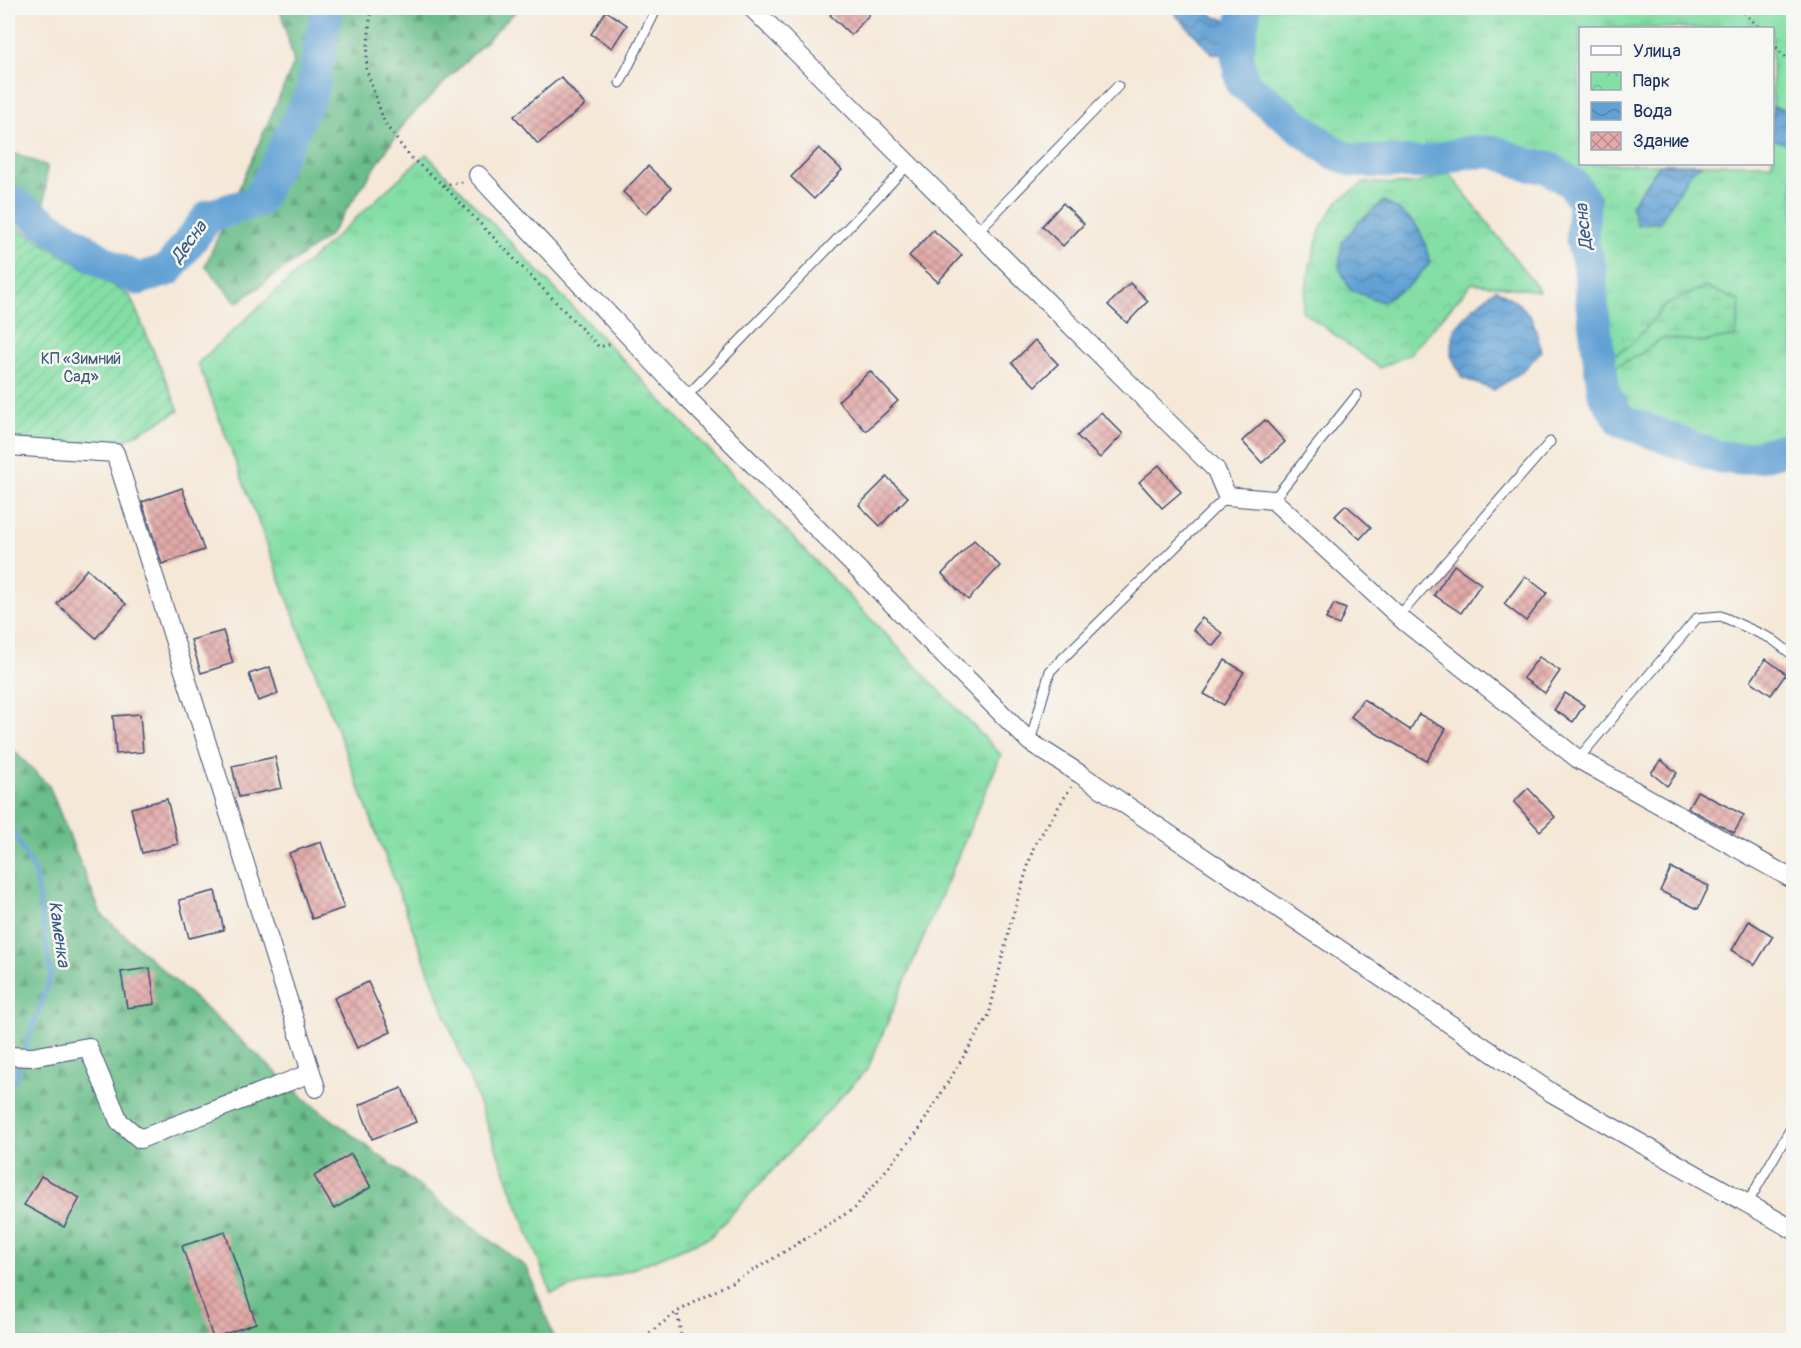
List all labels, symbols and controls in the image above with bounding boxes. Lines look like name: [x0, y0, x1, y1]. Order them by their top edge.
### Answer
legend: [1579, 27, 1774, 165]
text: Улица: [1633, 40, 1681, 63]
text: Парк: [1633, 70, 1670, 93]
text: Вода: [1633, 100, 1672, 123]
text: Здание: [1633, 130, 1689, 153]
water label: Десна: [1570, 201, 1598, 252]
water label: Десна: [165, 215, 213, 268]
park label: КП «Зимний Сад»: [41, 349, 121, 387]
water label: Каменка: [43, 900, 75, 970]

